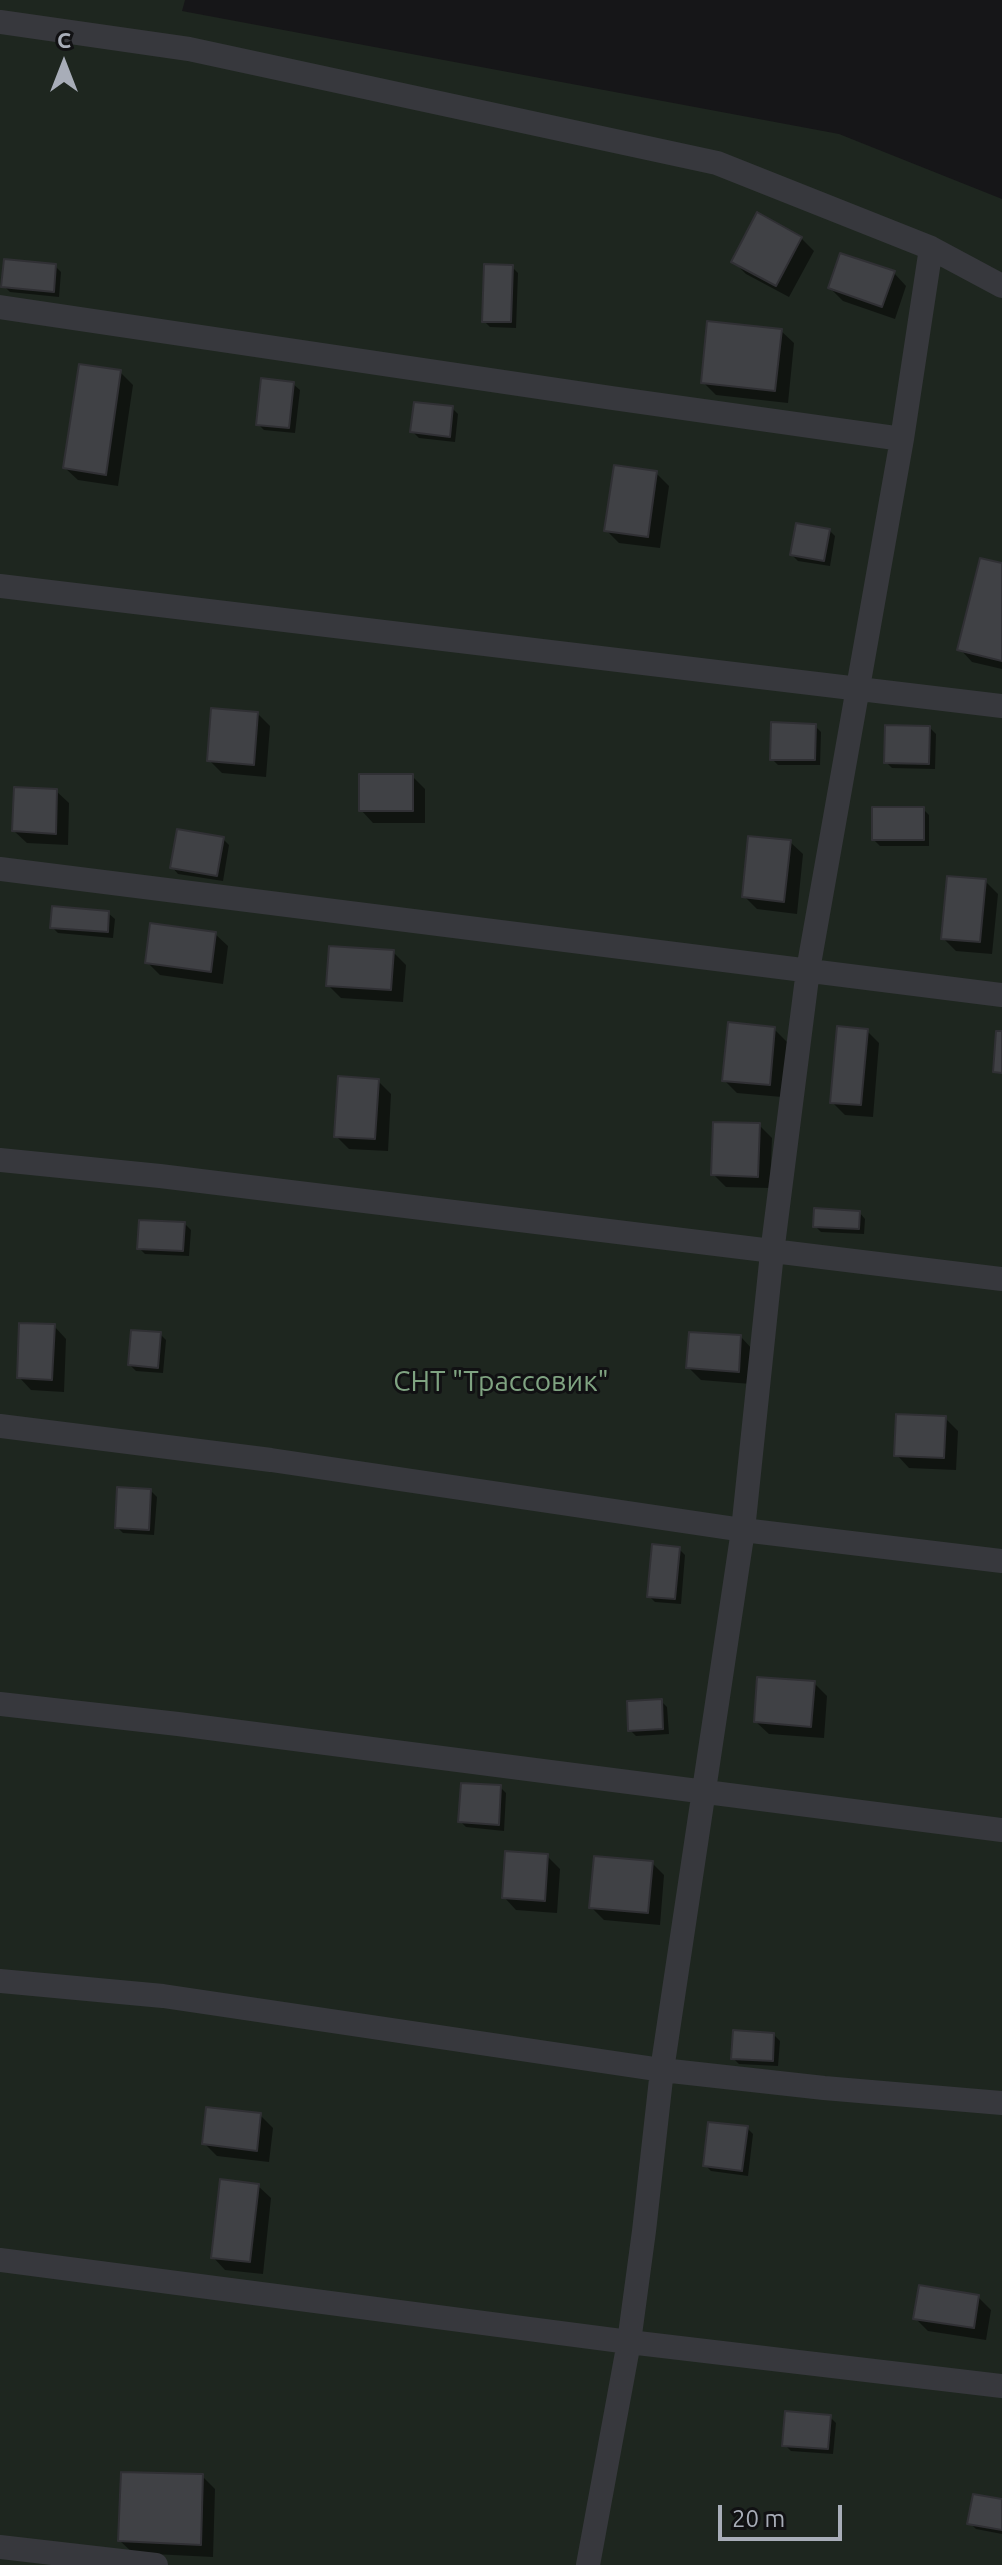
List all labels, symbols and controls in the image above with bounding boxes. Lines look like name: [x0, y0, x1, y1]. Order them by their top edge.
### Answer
north arrow: [24, 24, 104, 104]
text: С: [57, 27, 71, 52]
park label: СНТ "Трассовик": [393, 1365, 609, 1399]
scale bar: [722, 2489, 846, 2539]
text: 20 m: [732, 2505, 785, 2532]

